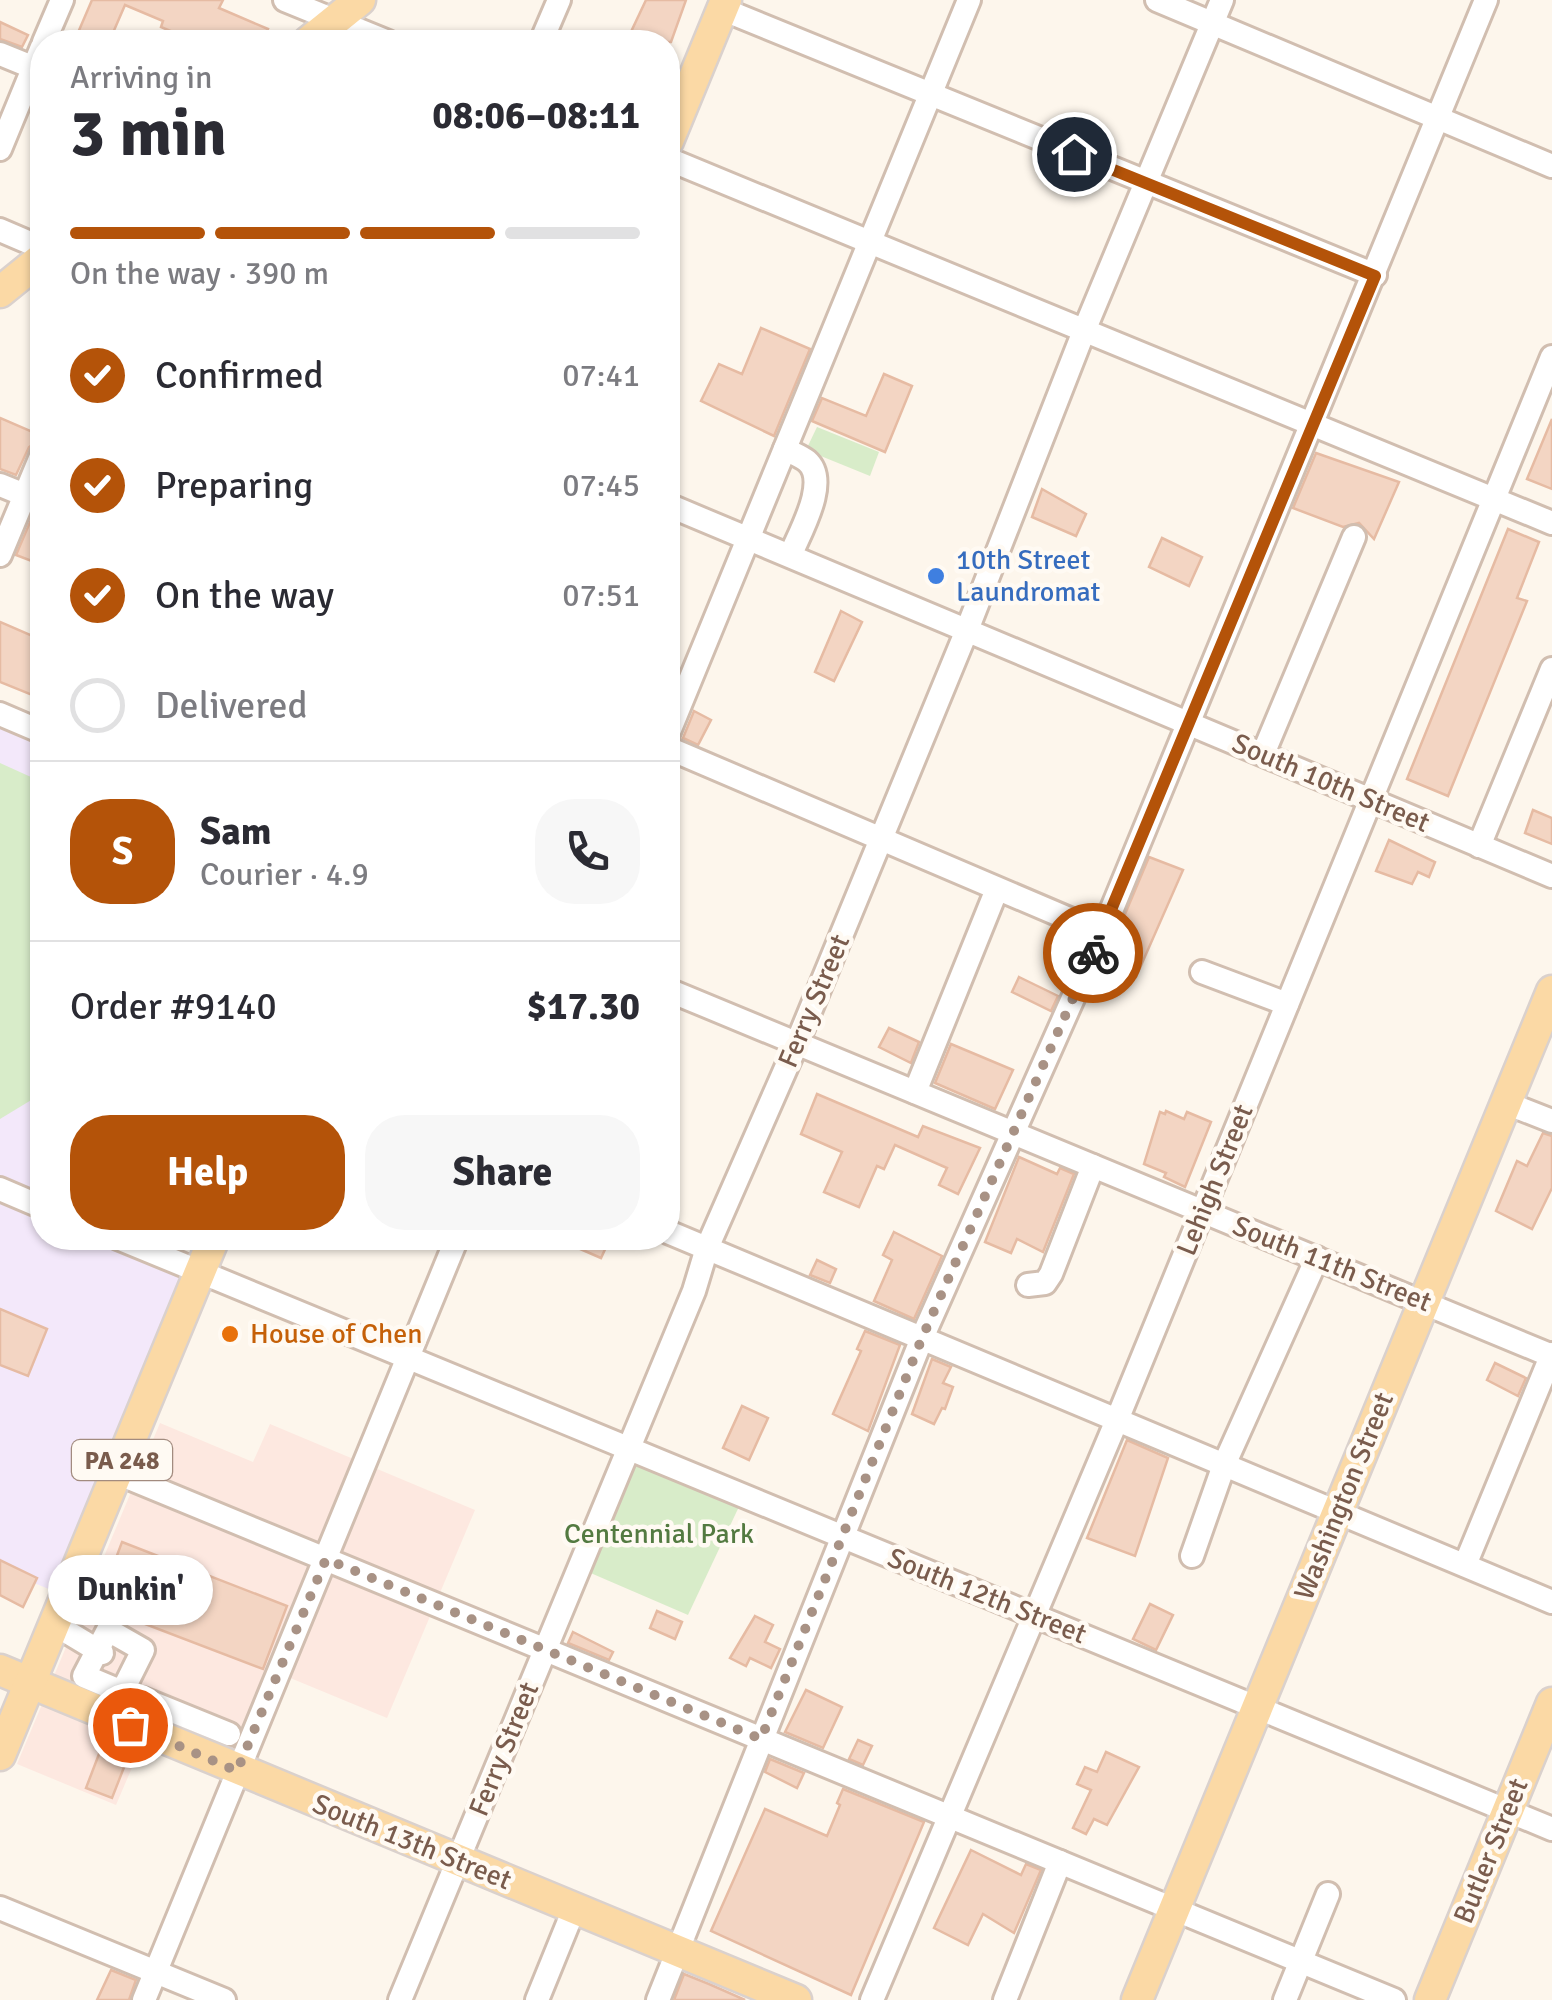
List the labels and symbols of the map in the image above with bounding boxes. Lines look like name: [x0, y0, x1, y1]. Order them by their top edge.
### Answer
pin: [1032, 112, 1117, 197]
place label: 10th Street Laundromat: [956, 543, 1101, 609]
marker: 10th Street Laundromat: [925, 565, 947, 587]
street label: South 10th Street: [1227, 726, 1435, 840]
courier: [1043, 903, 1143, 1003]
street label: Ferry Street: [771, 929, 857, 1073]
street label: Lehigh Street: [1169, 1099, 1261, 1260]
street label: South 11th Street: [1228, 1209, 1436, 1319]
place label: House of Chen: [250, 1317, 423, 1351]
marker: House of Chen: [219, 1323, 241, 1345]
street label: Washington Street: [1287, 1387, 1401, 1605]
road number: PA 248: [72, 1440, 172, 1480]
park label: Centennial Park: [564, 1517, 754, 1551]
street label: South 12th Street: [883, 1541, 1091, 1651]
callout: Dunkin': [48, 1555, 212, 1625]
street label: Ferry Street: [462, 1677, 546, 1821]
pin: [88, 1683, 173, 1768]
street label: Butler Street: [1446, 1773, 1536, 1929]
street label: South 13th Street: [308, 1787, 516, 1897]

